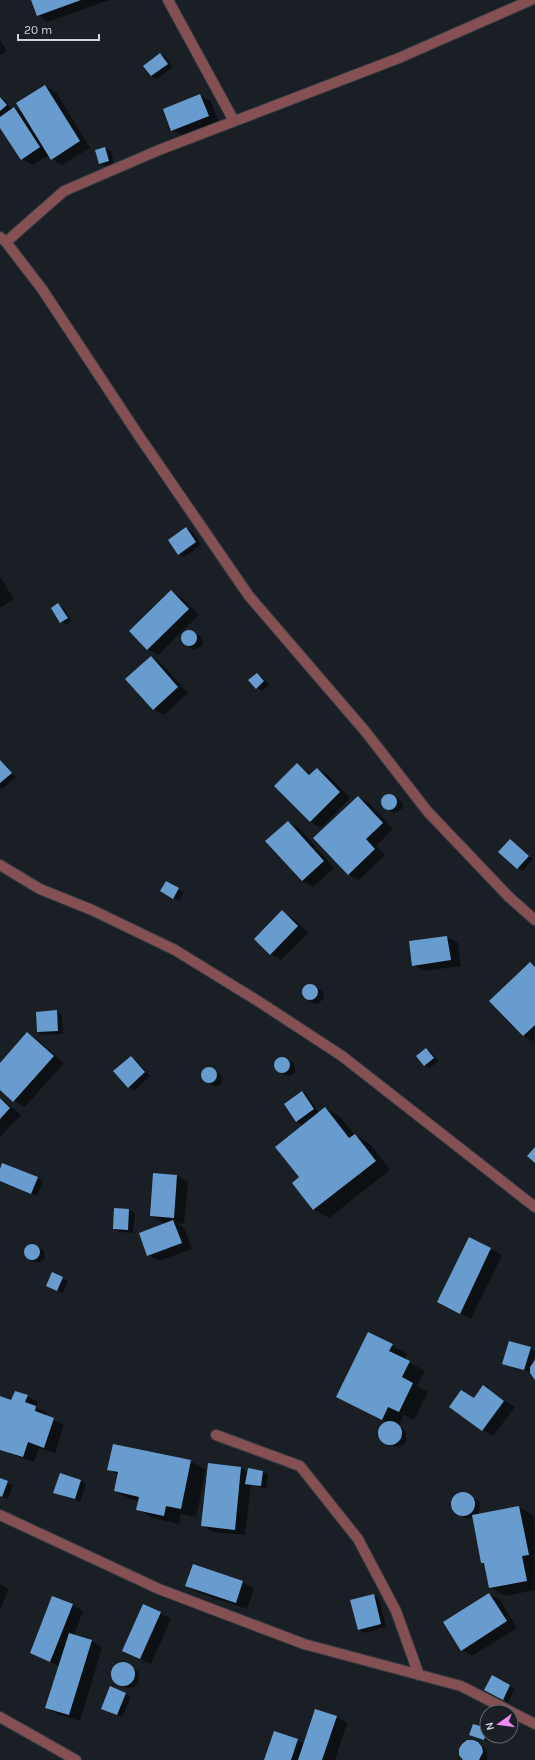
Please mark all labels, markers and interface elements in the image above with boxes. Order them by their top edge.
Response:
scale bar [18,16,99,42]
text: 20 m [24,23,52,37]
north arrow [479,1704,519,1744]
text: N [483,1721,497,1732]

